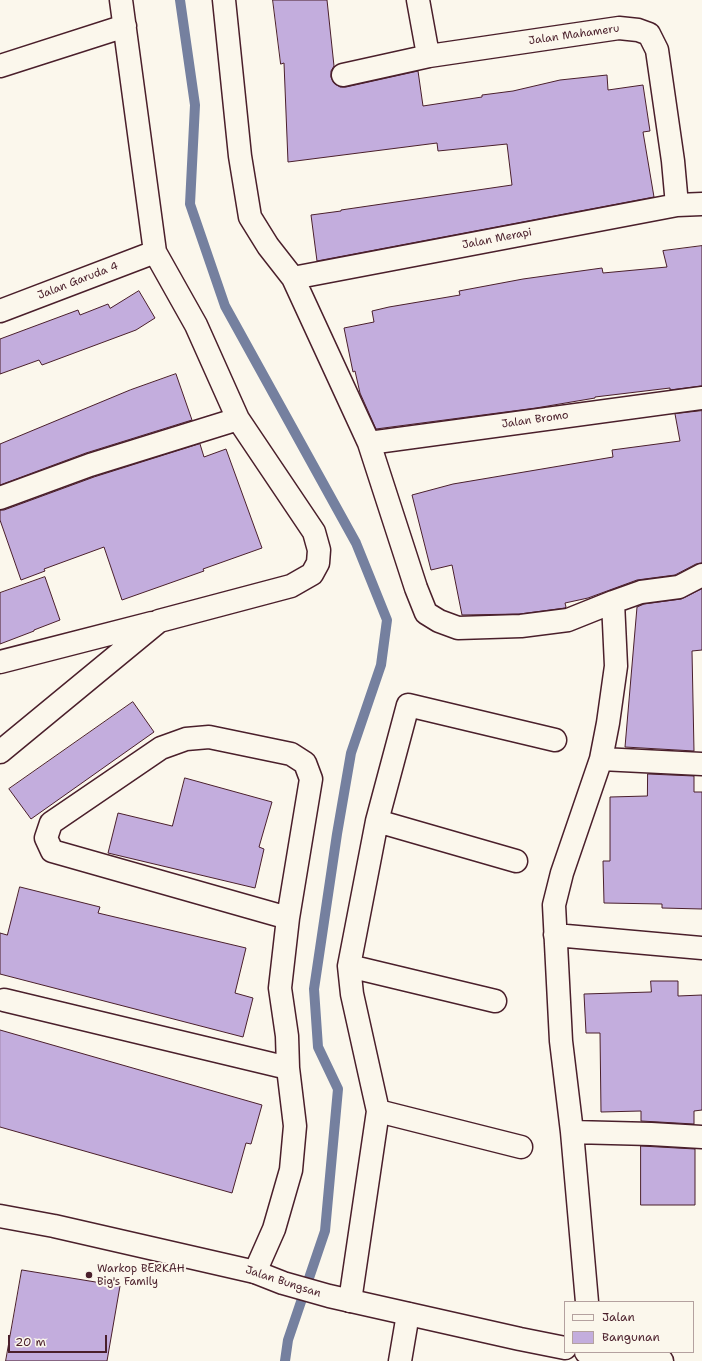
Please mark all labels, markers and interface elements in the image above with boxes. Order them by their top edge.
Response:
street label: Jalan Mahameru [528,22,620,48]
street label: Jalan Merapi [461,226,533,252]
street label: Jalan Garuda 4 [36,260,120,302]
street label: Jalan Bromo [501,409,569,431]
place label: Warkop BERKAH Big's Family [97,1262,185,1288]
street label: Jalan Bungsan [243,1264,323,1300]
marker: Warkop BERKAH Big's Family [84,1270,94,1280]
legend [564,1301,694,1353]
text: Jalan [602,1309,635,1325]
scale bar [10,1327,109,1353]
text: Bangunan [602,1329,660,1345]
text: 20 m [15,1334,46,1350]

